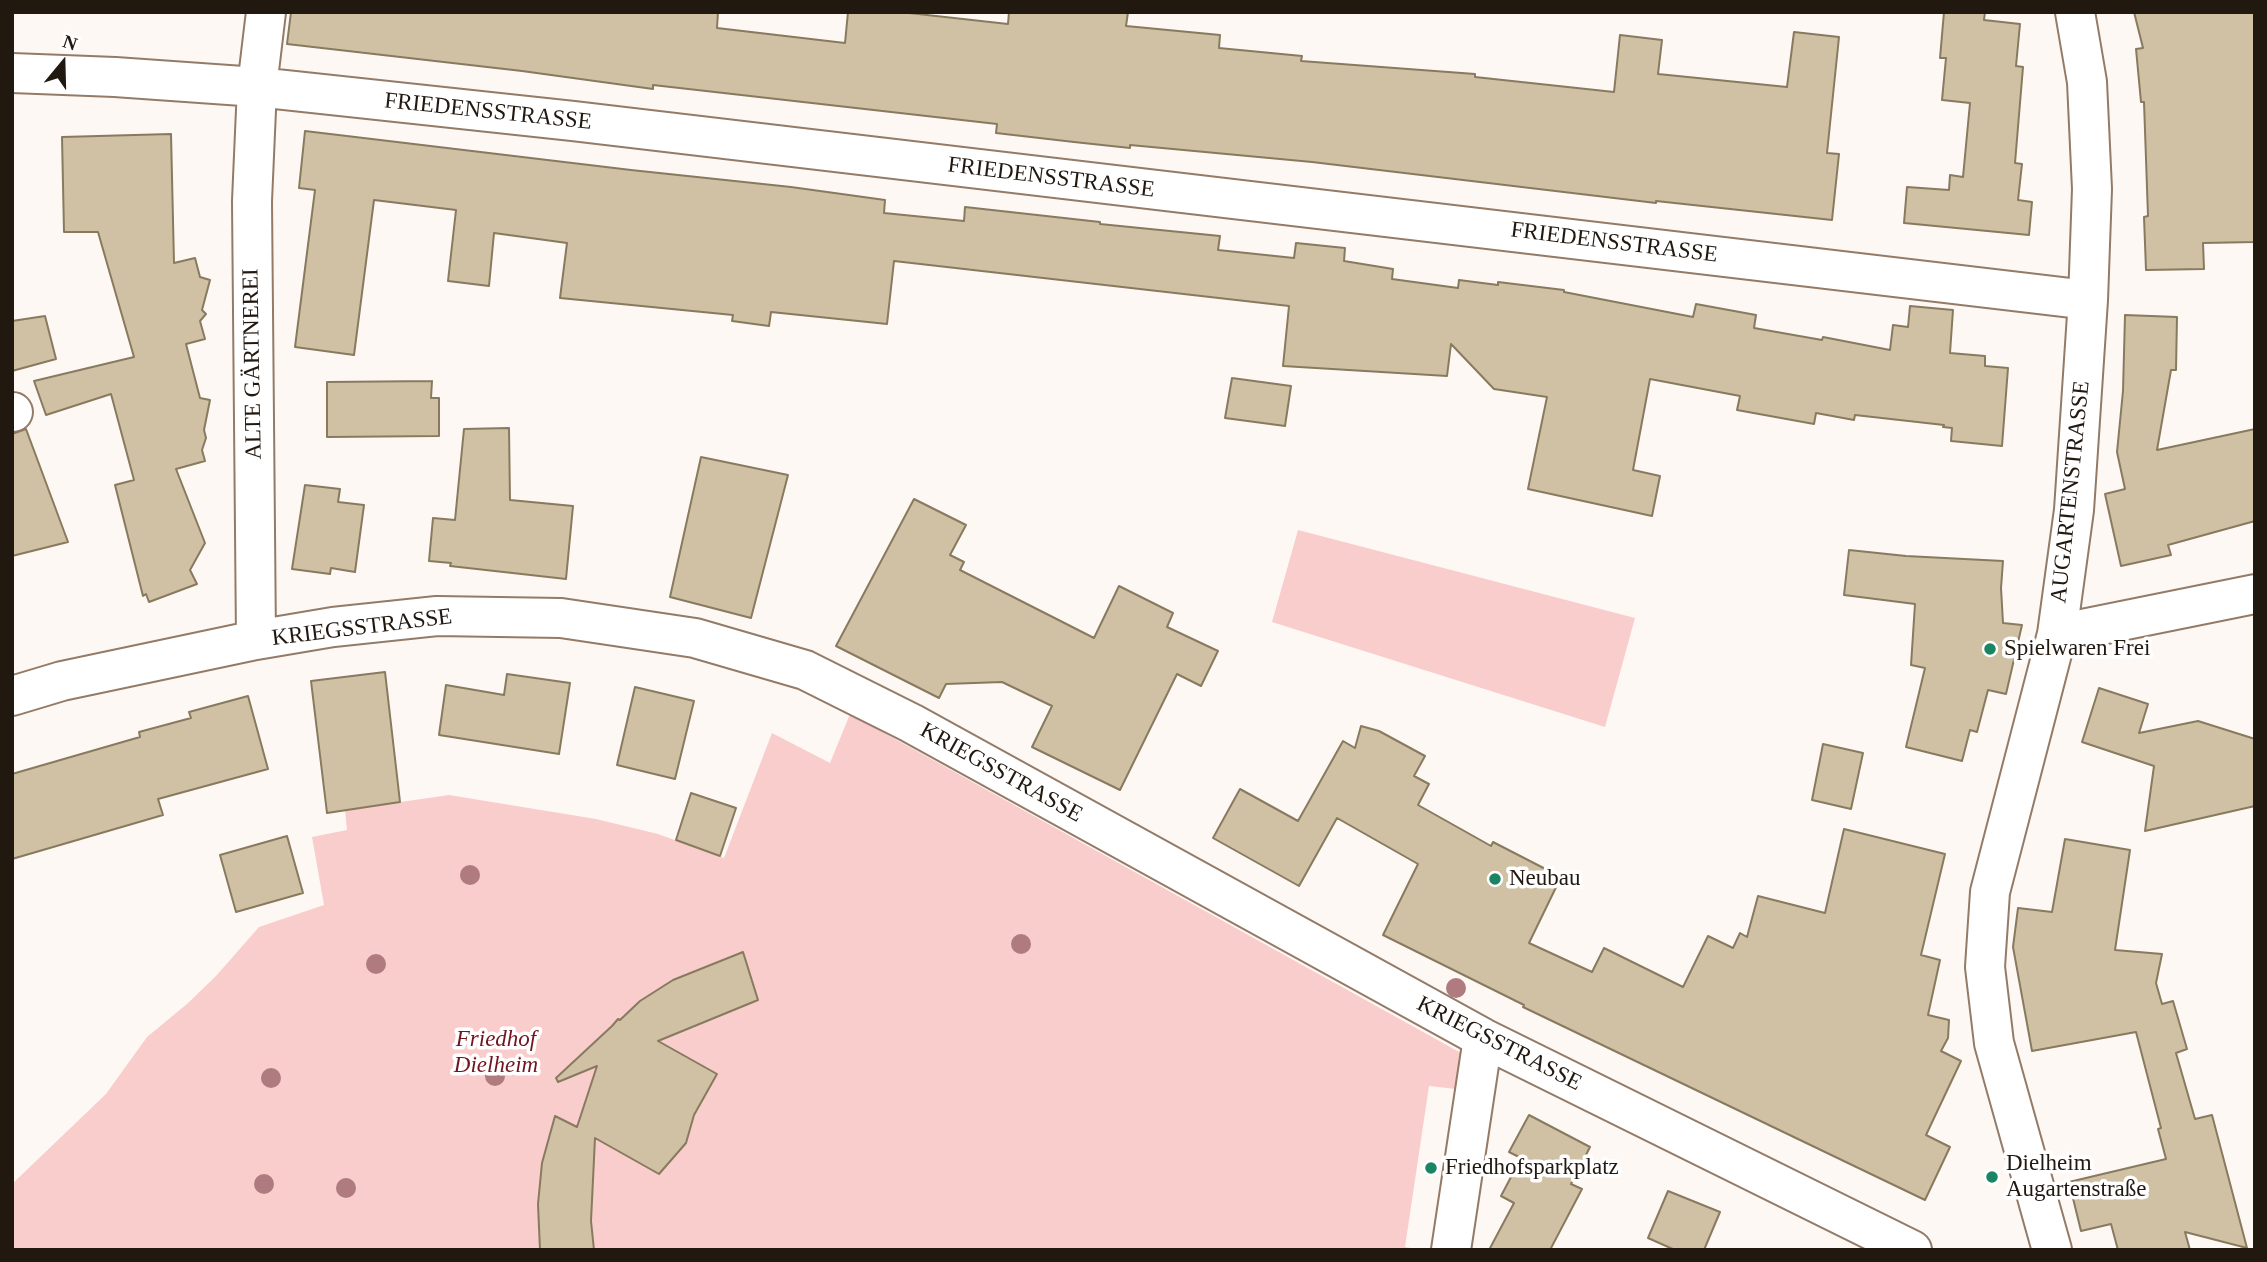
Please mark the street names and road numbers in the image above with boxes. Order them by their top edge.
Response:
street label: FRIEDENSSTRASSE [383,87,593,137]
street label: FRIEDENSSTRASSE [946,152,1156,204]
street label: FRIEDENSSTRASSE [1509,217,1719,269]
street label: ALTE GÄRTNEREI [238,268,268,460]
street label: AUGARTENSTRASSE [2046,379,2096,605]
street label: KRIEGSSTRASSE [270,603,454,653]
street label: KRIEGSSTRASSE [915,717,1087,829]
street label: KRIEGSSTRASSE [1412,991,1586,1097]

